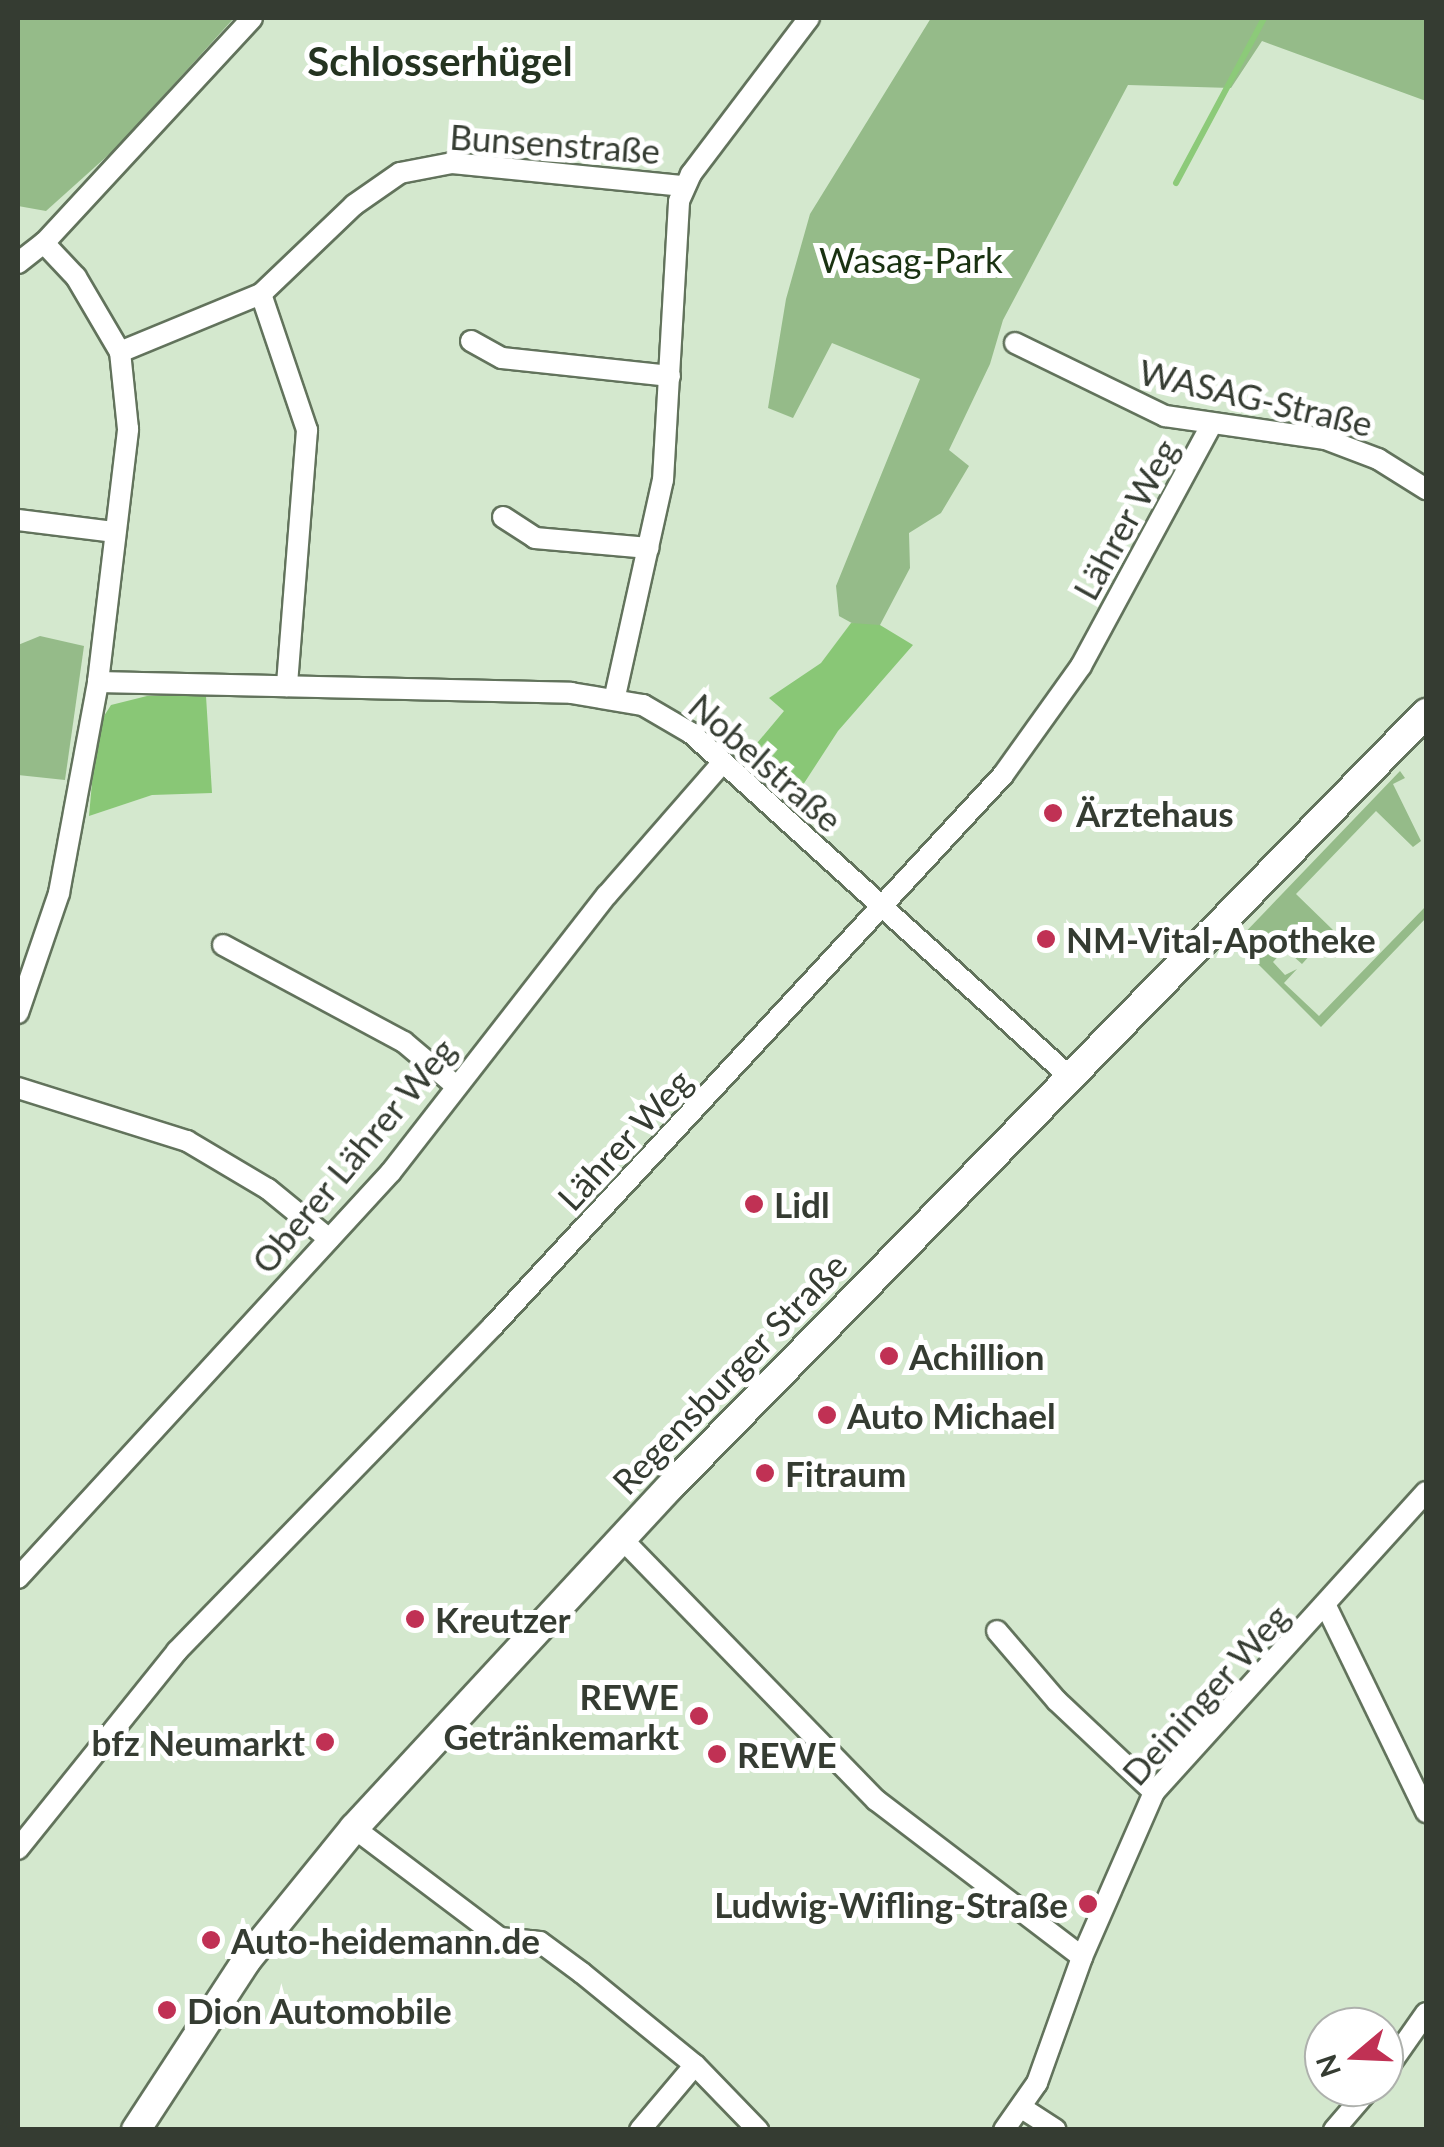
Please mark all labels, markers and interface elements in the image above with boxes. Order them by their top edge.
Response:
district label: Schlosserhügel [307,37,573,85]
street label: Bunsenstraße [448,115,662,171]
park label: Wasag-Park [819,238,1003,280]
street label: WASAG-Straße [1135,350,1377,444]
street label: Lährer Weg [1063,431,1187,607]
street label: Nobelstraße [681,684,851,840]
place label: Ärztehaus [1076,792,1234,834]
marker: Ärztehaus [1040,800,1066,826]
place label: NM-Vital-Apotheke [1066,918,1376,960]
marker: NM-Vital-Apotheke [1035,928,1057,950]
street label: Oberer Lährer Weg [242,1028,464,1282]
street label: Lährer Weg [548,1060,700,1218]
place label: Lidl [774,1183,830,1225]
marker: Lidl [743,1193,765,1215]
street label: Regensburger Straße [603,1244,855,1502]
place label: Achillion [909,1335,1044,1377]
marker: Achillion [878,1345,900,1367]
place label: Auto Michael [847,1394,1056,1436]
marker: Auto Michael [816,1404,838,1426]
place label: Fitraum [785,1452,906,1494]
marker: Fitraum [754,1462,776,1484]
street label: Deininger Weg [1113,1595,1297,1793]
place label: Kreutzer [435,1598,571,1640]
marker: Kreutzer [404,1608,426,1630]
place label: REWE Getränkemarkt [444,1675,679,1757]
marker: REWE Getränkemarkt [688,1705,710,1727]
place label: bfz Neumarkt [92,1721,305,1763]
marker: bfz Neumarkt [314,1731,336,1753]
place label: REWE [737,1733,837,1775]
marker: REWE [706,1743,728,1765]
place label: Ludwig-Wifling-Straße [714,1883,1068,1925]
marker: Ludwig-Wifling-Straße [1077,1893,1099,1915]
place label: Auto-heidemann.de [231,1919,540,1961]
marker: Auto-heidemann.de [200,1929,222,1951]
place label: Dion Automobile [187,1989,453,2031]
marker: Dion Automobile [156,1999,178,2021]
north arrow [1304,2007,1404,2107]
text: N [1308,2050,1347,2082]

